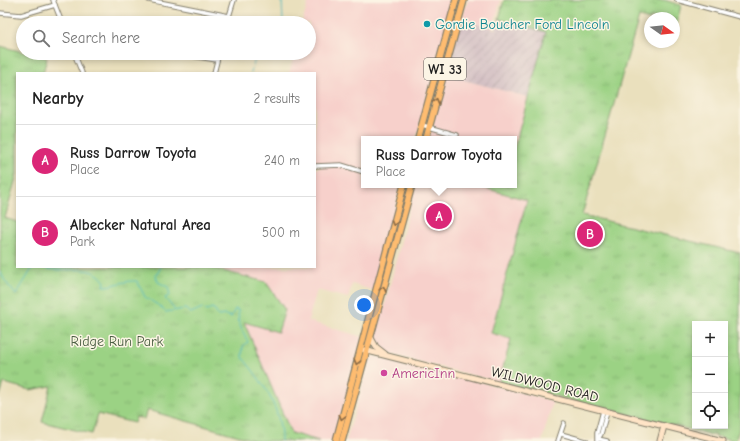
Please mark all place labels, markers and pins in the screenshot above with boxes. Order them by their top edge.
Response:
place label: Gordie Boucher Ford Lincoln [435,16,609,33]
marker: Gordie Boucher Ford Lincoln [422,19,432,29]
pin: A [426,201,452,231]
pin: B [577,219,603,249]
place label: AmericInn [392,365,455,382]
marker: AmericInn [379,368,389,378]

